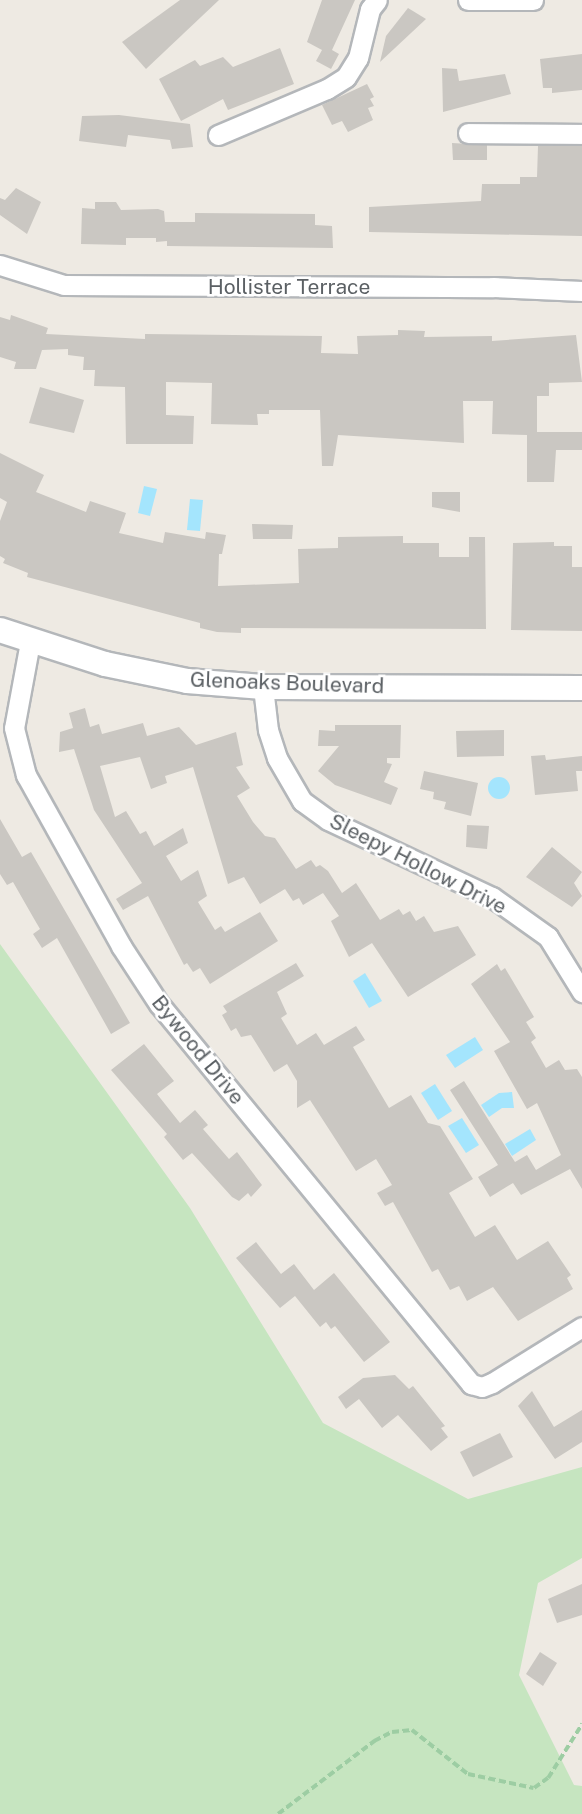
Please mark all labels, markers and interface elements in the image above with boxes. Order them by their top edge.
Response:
street label: Hollister Terrace [208,274,370,300]
street label: Glenoaks Boulevard [190,667,384,699]
street label: Sleepy Hollow Drive [325,808,511,920]
street label: Bywood Drive [146,990,250,1110]

